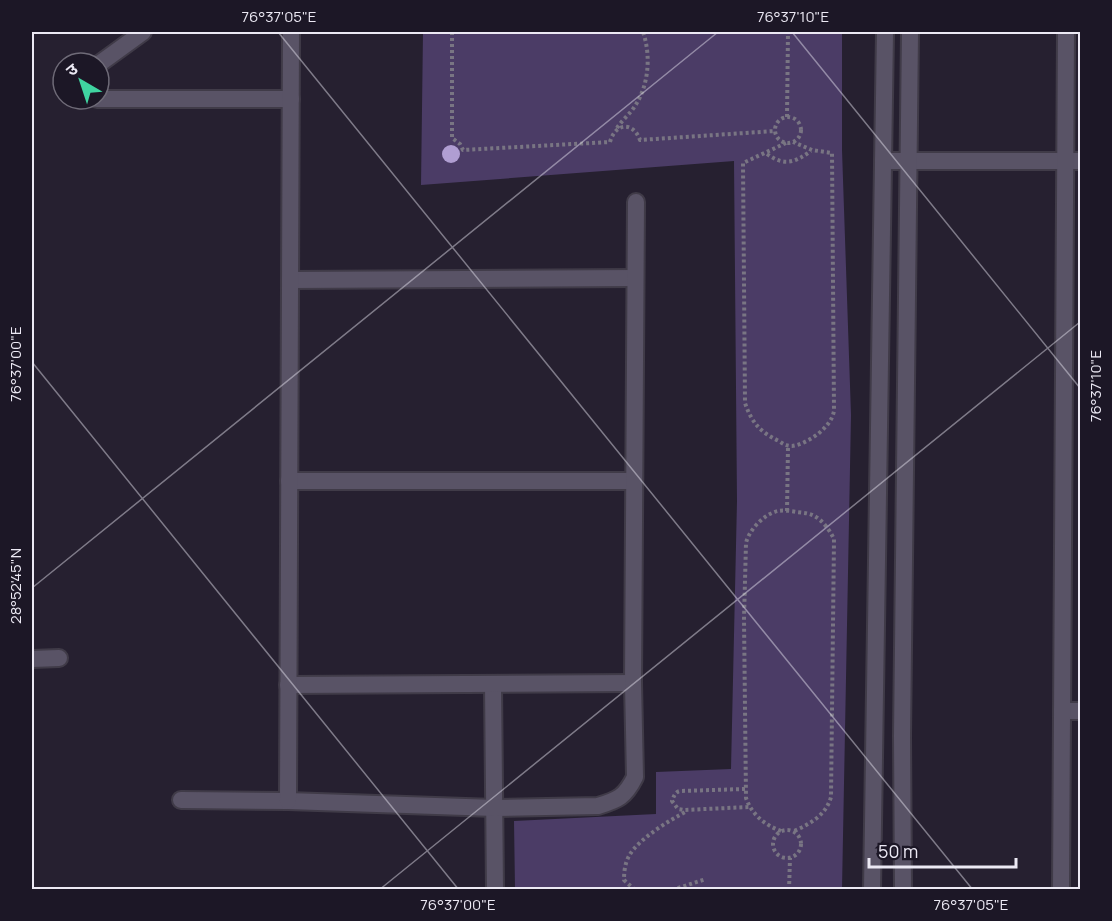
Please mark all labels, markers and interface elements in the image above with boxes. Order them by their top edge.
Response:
text: 76°37'05"E [242,6,316,27]
text: 76°37'10"E [757,6,829,27]
north arrow [51,51,111,111]
text: उ [61,57,83,81]
text: 76°37'00"E [5,326,26,402]
text: 76°37'10"E [1085,350,1106,422]
text: 28°52'45"N [5,548,26,624]
scale bar [869,831,1016,869]
text: 50 m [878,839,918,863]
text: 76°37'00"E [420,894,496,915]
text: 76°37'05"E [934,894,1008,915]

